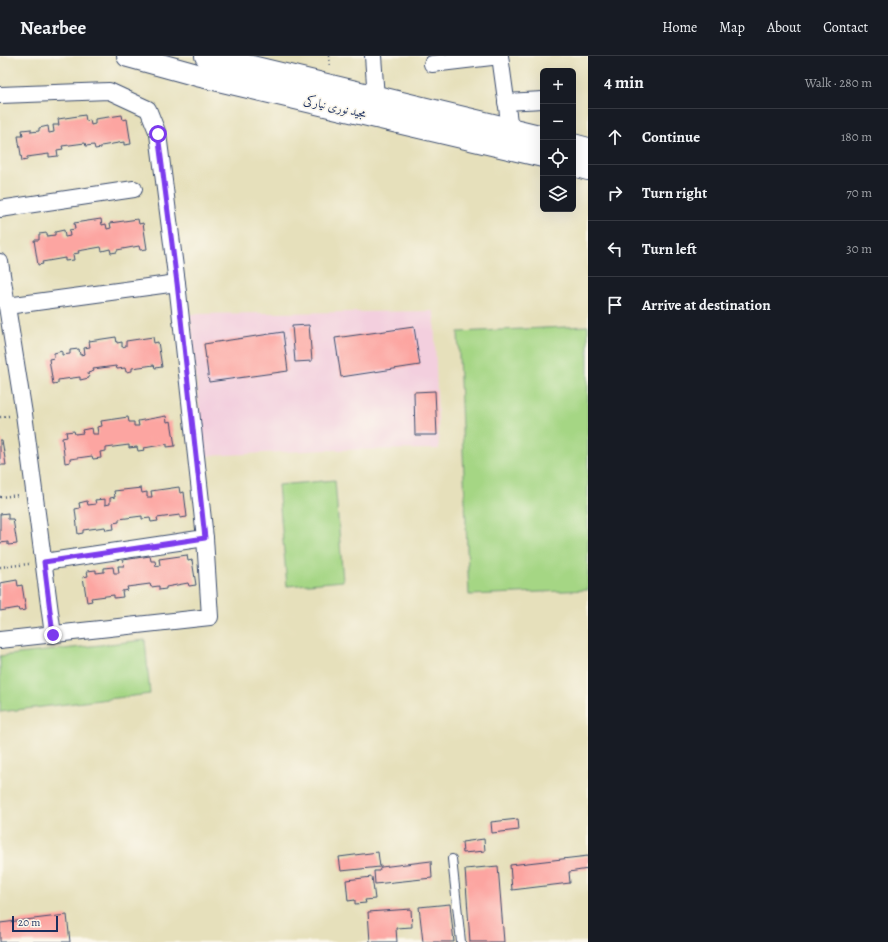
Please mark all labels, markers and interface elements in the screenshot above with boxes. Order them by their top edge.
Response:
text: Nearbee [20,15,86,41]
text: Home [662,18,697,37]
text: Map [719,18,745,37]
text: About [767,18,801,37]
text: Contact [823,18,868,37]
map controls [540,68,576,212]
button: + [540,68,576,104]
text: 4 min [604,71,644,94]
text: Walk · 280 m [805,74,872,91]
street label: مجید نوری نیارکی [302,92,369,122]
button: − [540,104,576,140]
route start [149,125,167,143]
icon: ahead [604,126,626,148]
text: Continue [642,127,700,147]
text: 180 m [841,128,872,145]
button: locate [540,140,576,176]
button: layers [540,176,576,212]
icon: right [604,182,626,204]
text: Turn right [642,183,707,203]
text: 70 m [846,184,872,201]
icon: left [604,238,626,260]
text: Turn left [642,239,697,259]
text: 30 m [846,240,872,257]
icon: arrive [604,294,626,316]
text: Arrive at destination [642,295,771,315]
route end [44,626,62,644]
scale bar [12,914,58,933]
text: 20 m [18,915,40,930]

